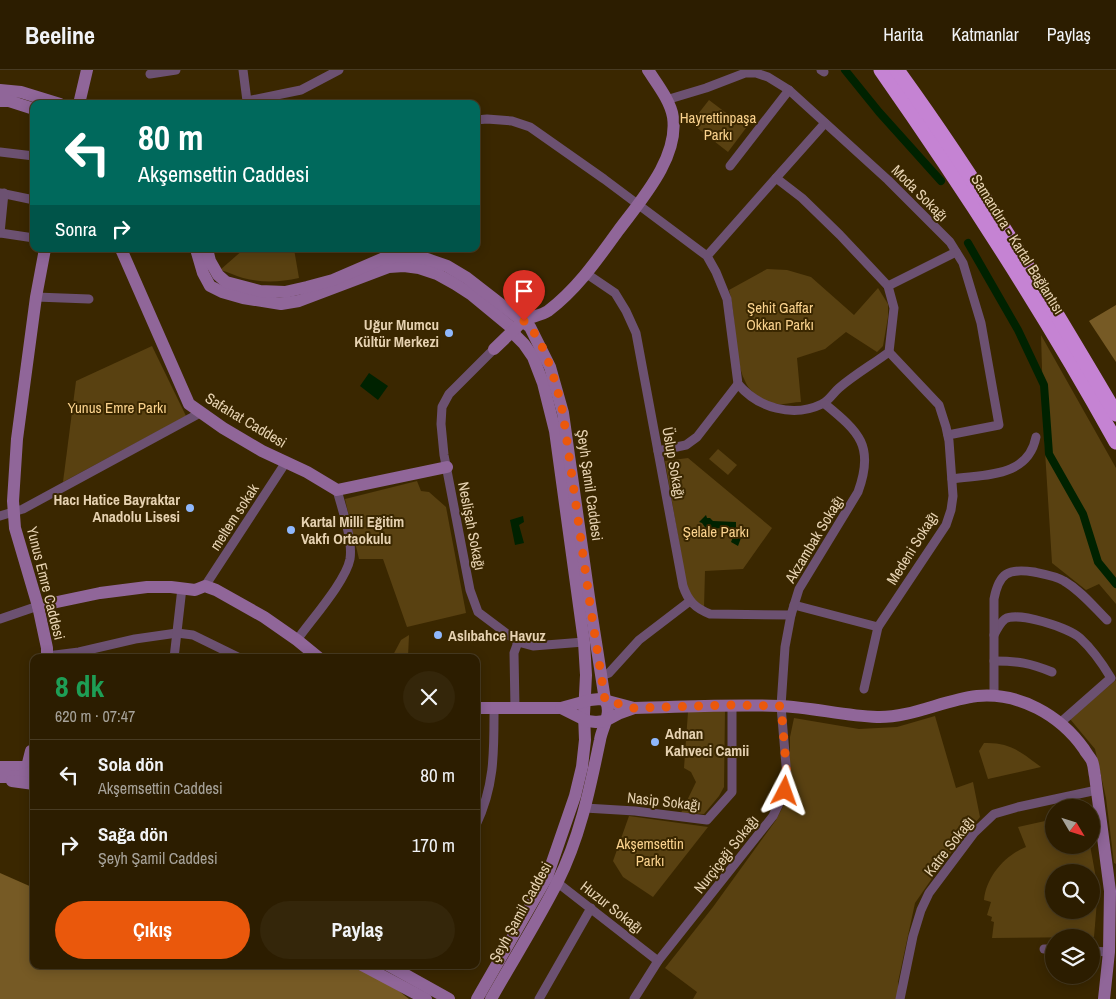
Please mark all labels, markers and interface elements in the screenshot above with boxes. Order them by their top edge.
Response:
text: Beeline [25,19,95,51]
text: Harita [883,22,923,47]
text: Katmanlar [951,22,1019,47]
text: Paylaş [1047,22,1091,47]
park label: Hayrettinpaşa Parkı [680,107,756,145]
text: 80 m [138,114,203,161]
icon: left [55,120,120,185]
text: Akşemsettin Caddesi [138,159,309,189]
street label: Moda Sokağı [887,160,953,226]
street label: Samandıra - Kartal Bağlantısı [966,170,1070,318]
icon: right [107,215,135,243]
text: Sonra [55,216,97,242]
pin [503,270,545,321]
icon: arrive [510,277,538,305]
park label: Şehit Gaffar Okkan Parkı [746,297,814,335]
place label: Uğur Mumcu Kültür Merkezi [354,314,439,352]
marker: Uğur Mumcu Kültür Merkezi [443,327,455,339]
street label: Safahat Caddesi [201,387,291,453]
park label: Yunus Emre Parkı [67,397,167,418]
street label: Üslup Sokağı [657,425,691,501]
street label: Şeyh Şamil Caddesi [572,428,608,542]
street label: meltem sokak [205,479,264,555]
street label: Neslişah Sokağı [453,480,491,572]
place label: Hacı Hatice Bayraktar Anadolu Lisesi [54,489,180,527]
street label: Akzambak Sokağı [779,491,849,588]
marker: Hacı Hatice Bayraktar Anadolu Lisesi [184,502,196,514]
street label: Medeni Sokağı [881,507,943,589]
place label: Kartal Milli Eğitim Vakfı Ortaokulu [301,511,404,549]
park label: Şelale Parkı [683,521,749,542]
street label: Yunus Emre Caddesi [22,524,70,642]
marker: Kartal Milli Eğitim Vakfı Ortaokulu [285,524,297,536]
place label: Aslıbahce Havuz [448,625,546,646]
marker: Aslıbahce Havuz [432,629,444,641]
text: 8 dk [55,666,104,706]
button: close [403,671,455,723]
text: 620 m · 07:47 [55,705,135,727]
place label: Adnan Kahveci Camii [665,723,749,761]
marker: Adnan Kahveci Camii [649,736,661,748]
text: Sola dön [98,751,164,777]
icon: left [55,761,83,789]
text: 80 m [420,762,455,788]
position arrow [758,764,810,816]
text: Akşemsettin Caddesi [98,777,223,799]
street label: Nasip Sokağı [626,787,702,815]
north arrow [1045,799,1100,854]
map controls [1045,799,1100,984]
street label: Nurçiçeği Sokağı [689,810,763,898]
street label: Katre Sokağı [919,812,979,880]
text: Sağa dön [98,821,168,847]
icon: right [55,831,83,859]
text: 170 m [412,832,455,858]
park label: Akşemsettin Parkı [615,833,684,871]
text: Şeyh Şamil Caddesi [98,847,218,869]
street label: Şeyh Şamil Caddesi [484,858,556,966]
button: search [1045,864,1100,919]
street label: Huzur Sokağı [576,876,648,938]
button: Çıkış [55,901,250,959]
button: Paylaş [260,901,455,959]
button: layers [1045,929,1100,984]

